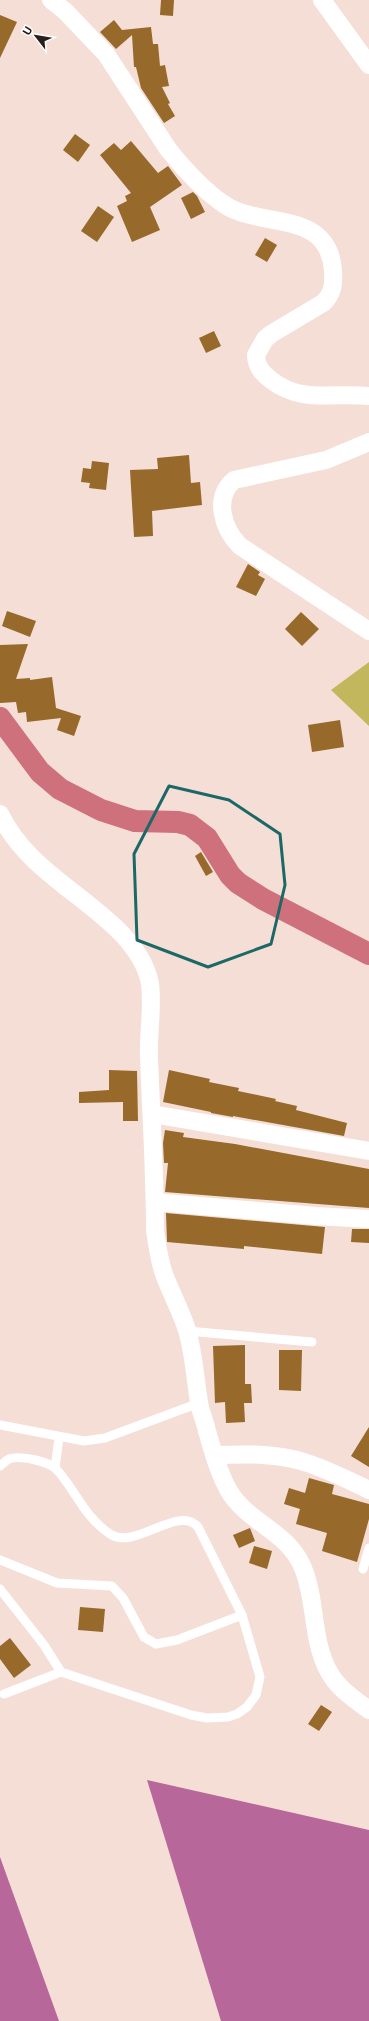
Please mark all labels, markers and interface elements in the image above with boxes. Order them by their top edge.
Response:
north arrow [16,16,56,56]
text: U [20,24,35,37]

